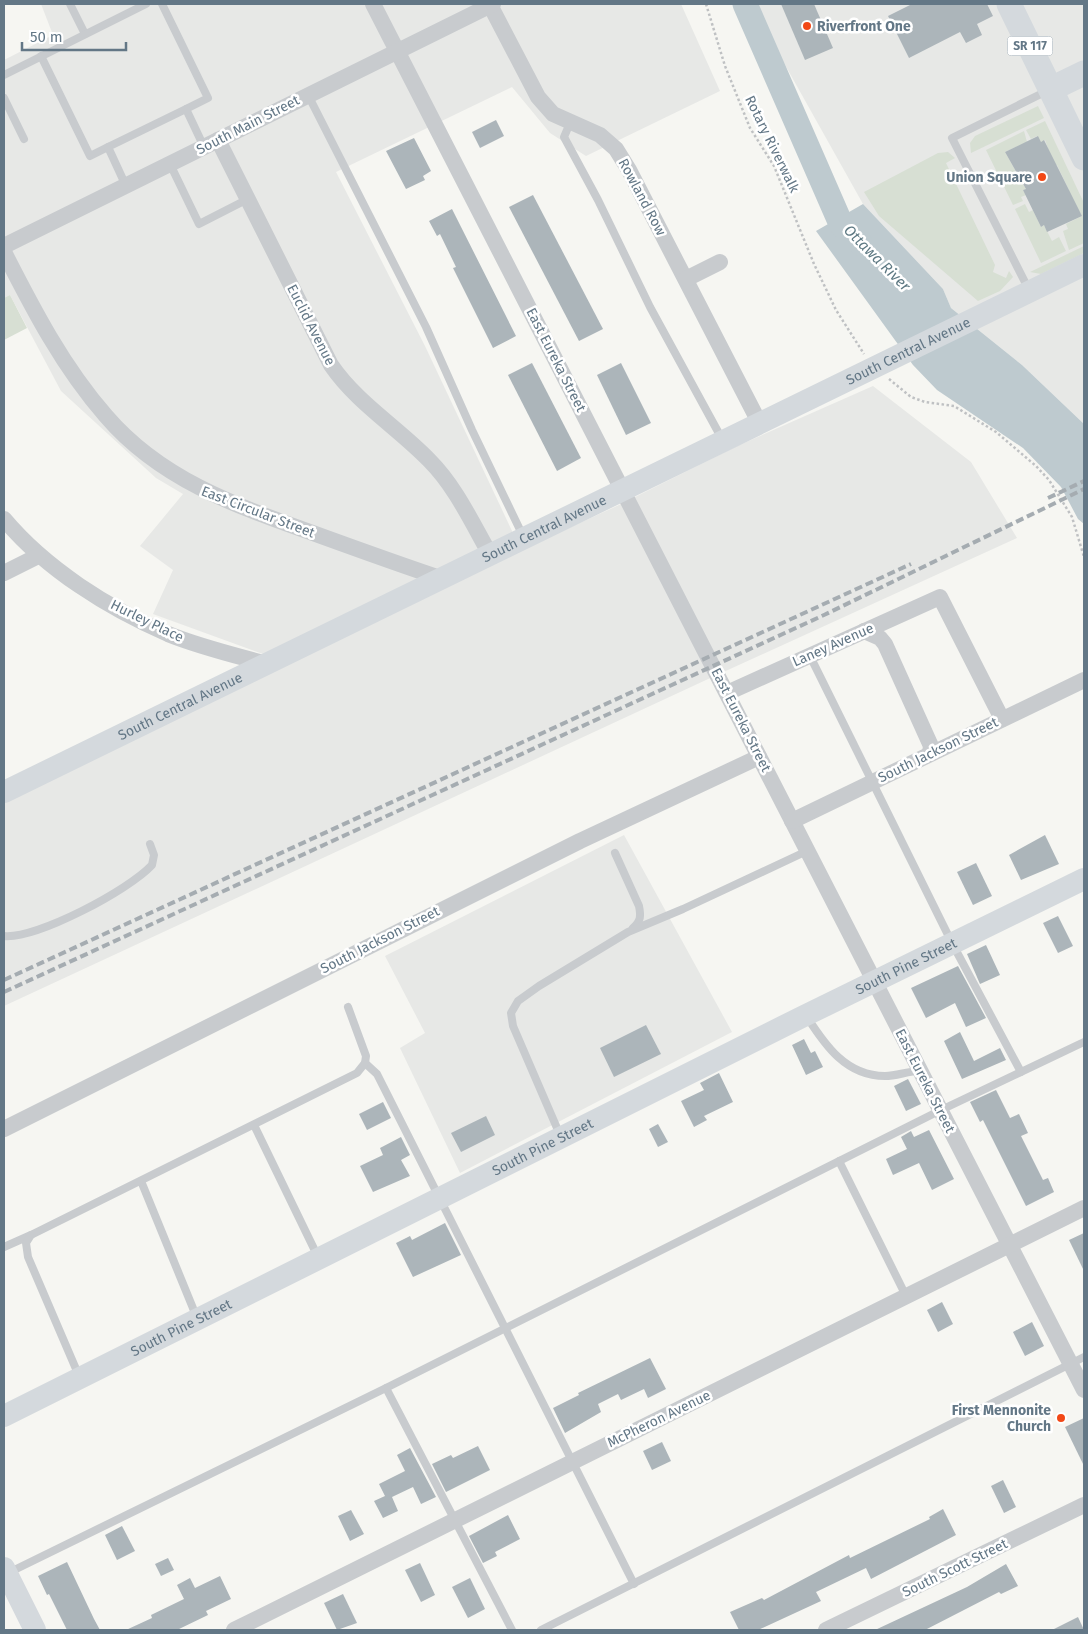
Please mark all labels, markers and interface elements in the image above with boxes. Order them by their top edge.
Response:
place label: Riverfront One [817,18,911,35]
scale bar [22,20,126,52]
marker: Riverfront One [801,20,813,32]
text: 50 m [30,28,63,46]
road number: SR 117 [1008,36,1052,56]
street label: South Main Street [194,91,303,158]
street label: Rotary Riverwalk [741,93,803,196]
street label: Rowland Row [615,156,669,238]
place label: Union Square [946,169,1032,186]
marker: Union Square [1036,171,1048,183]
water label: Ottawa River [840,221,915,296]
street label: Euclid Avenue [283,282,339,368]
street label: East Eureka Street [522,305,590,416]
street label: South Central Avenue [843,313,973,388]
street label: East Circular Street [199,483,318,542]
street label: South Central Avenue [479,491,609,566]
street label: Hurley Place [108,596,186,646]
street label: Laney Avenue [790,619,876,671]
street label: East Eureka Street [707,665,775,776]
street label: South Central Avenue [115,669,245,744]
street label: South Jackson Street [875,713,1002,786]
street label: South Jackson Street [318,902,443,977]
street label: South Pine Street [853,934,960,998]
street label: East Eureka Street [891,1026,959,1137]
street label: South Pine Street [489,1114,597,1179]
street label: South Pine Street [128,1295,235,1360]
street label: McPheron Avenue [605,1387,713,1451]
place label: First Mennonite Church [952,1402,1051,1435]
marker: First Mennonite Church [1055,1412,1067,1424]
street label: South Scott Street [900,1535,1011,1601]

